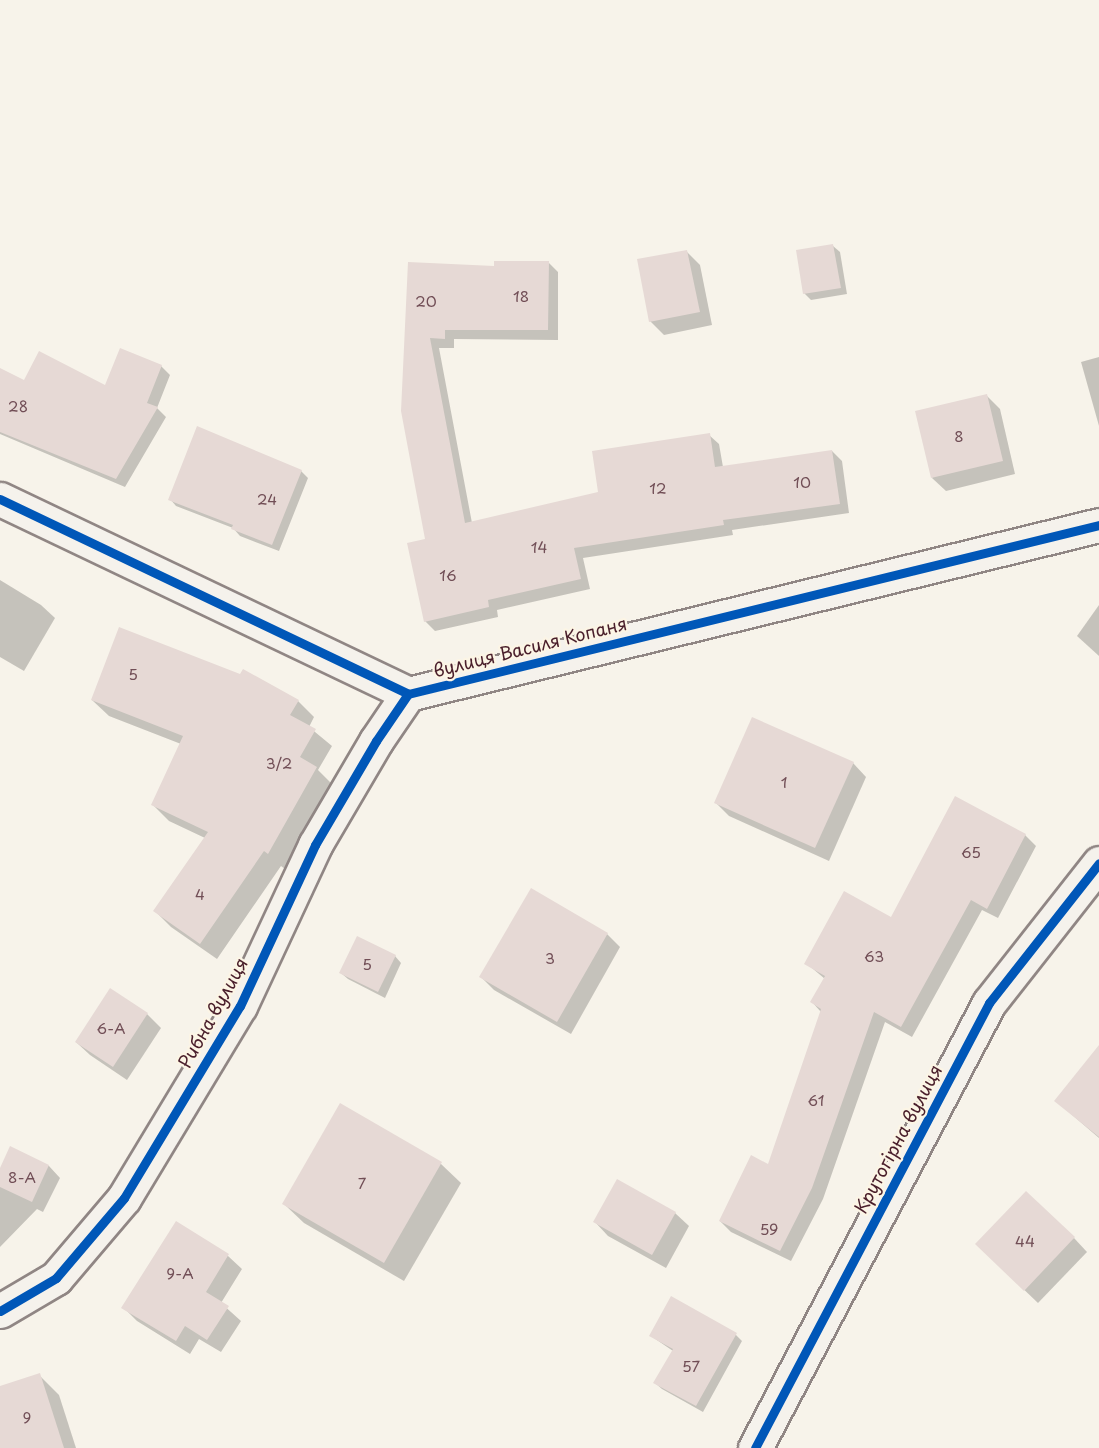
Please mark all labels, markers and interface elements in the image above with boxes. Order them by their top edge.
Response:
house number: 18 [513,287,529,305]
house number: 20 [415,292,437,310]
house number: 28 [8,397,28,415]
house number: 8 [954,427,964,445]
house number: 10 [793,473,811,491]
house number: 12 [649,479,667,497]
house number: 24 [257,490,277,508]
house number: 14 [531,538,547,556]
house number: 16 [439,566,457,584]
street label: вулиця Василя Копаня [430,612,630,682]
house number: 5 [128,665,138,683]
house number: 3/2 [266,754,292,772]
house number: 1 [781,773,787,791]
house number: 65 [961,843,981,861]
house number: 4 [195,885,205,903]
house number: 63 [864,947,884,965]
house number: 3 [545,949,555,967]
street label: Рибна вулиця [174,954,252,1072]
house number: 5 [362,955,372,973]
house number: 6-А [96,1019,126,1037]
street label: Крутогірна вулиця [849,1061,947,1217]
house number: 61 [808,1091,824,1109]
house number: 8-А [8,1168,36,1186]
house number: 7 [358,1174,366,1192]
house number: 59 [760,1220,778,1238]
house number: 44 [1015,1232,1035,1250]
house number: 9-А [166,1264,194,1282]
house number: 57 [682,1357,700,1375]
house number: 9 [23,1408,31,1426]

